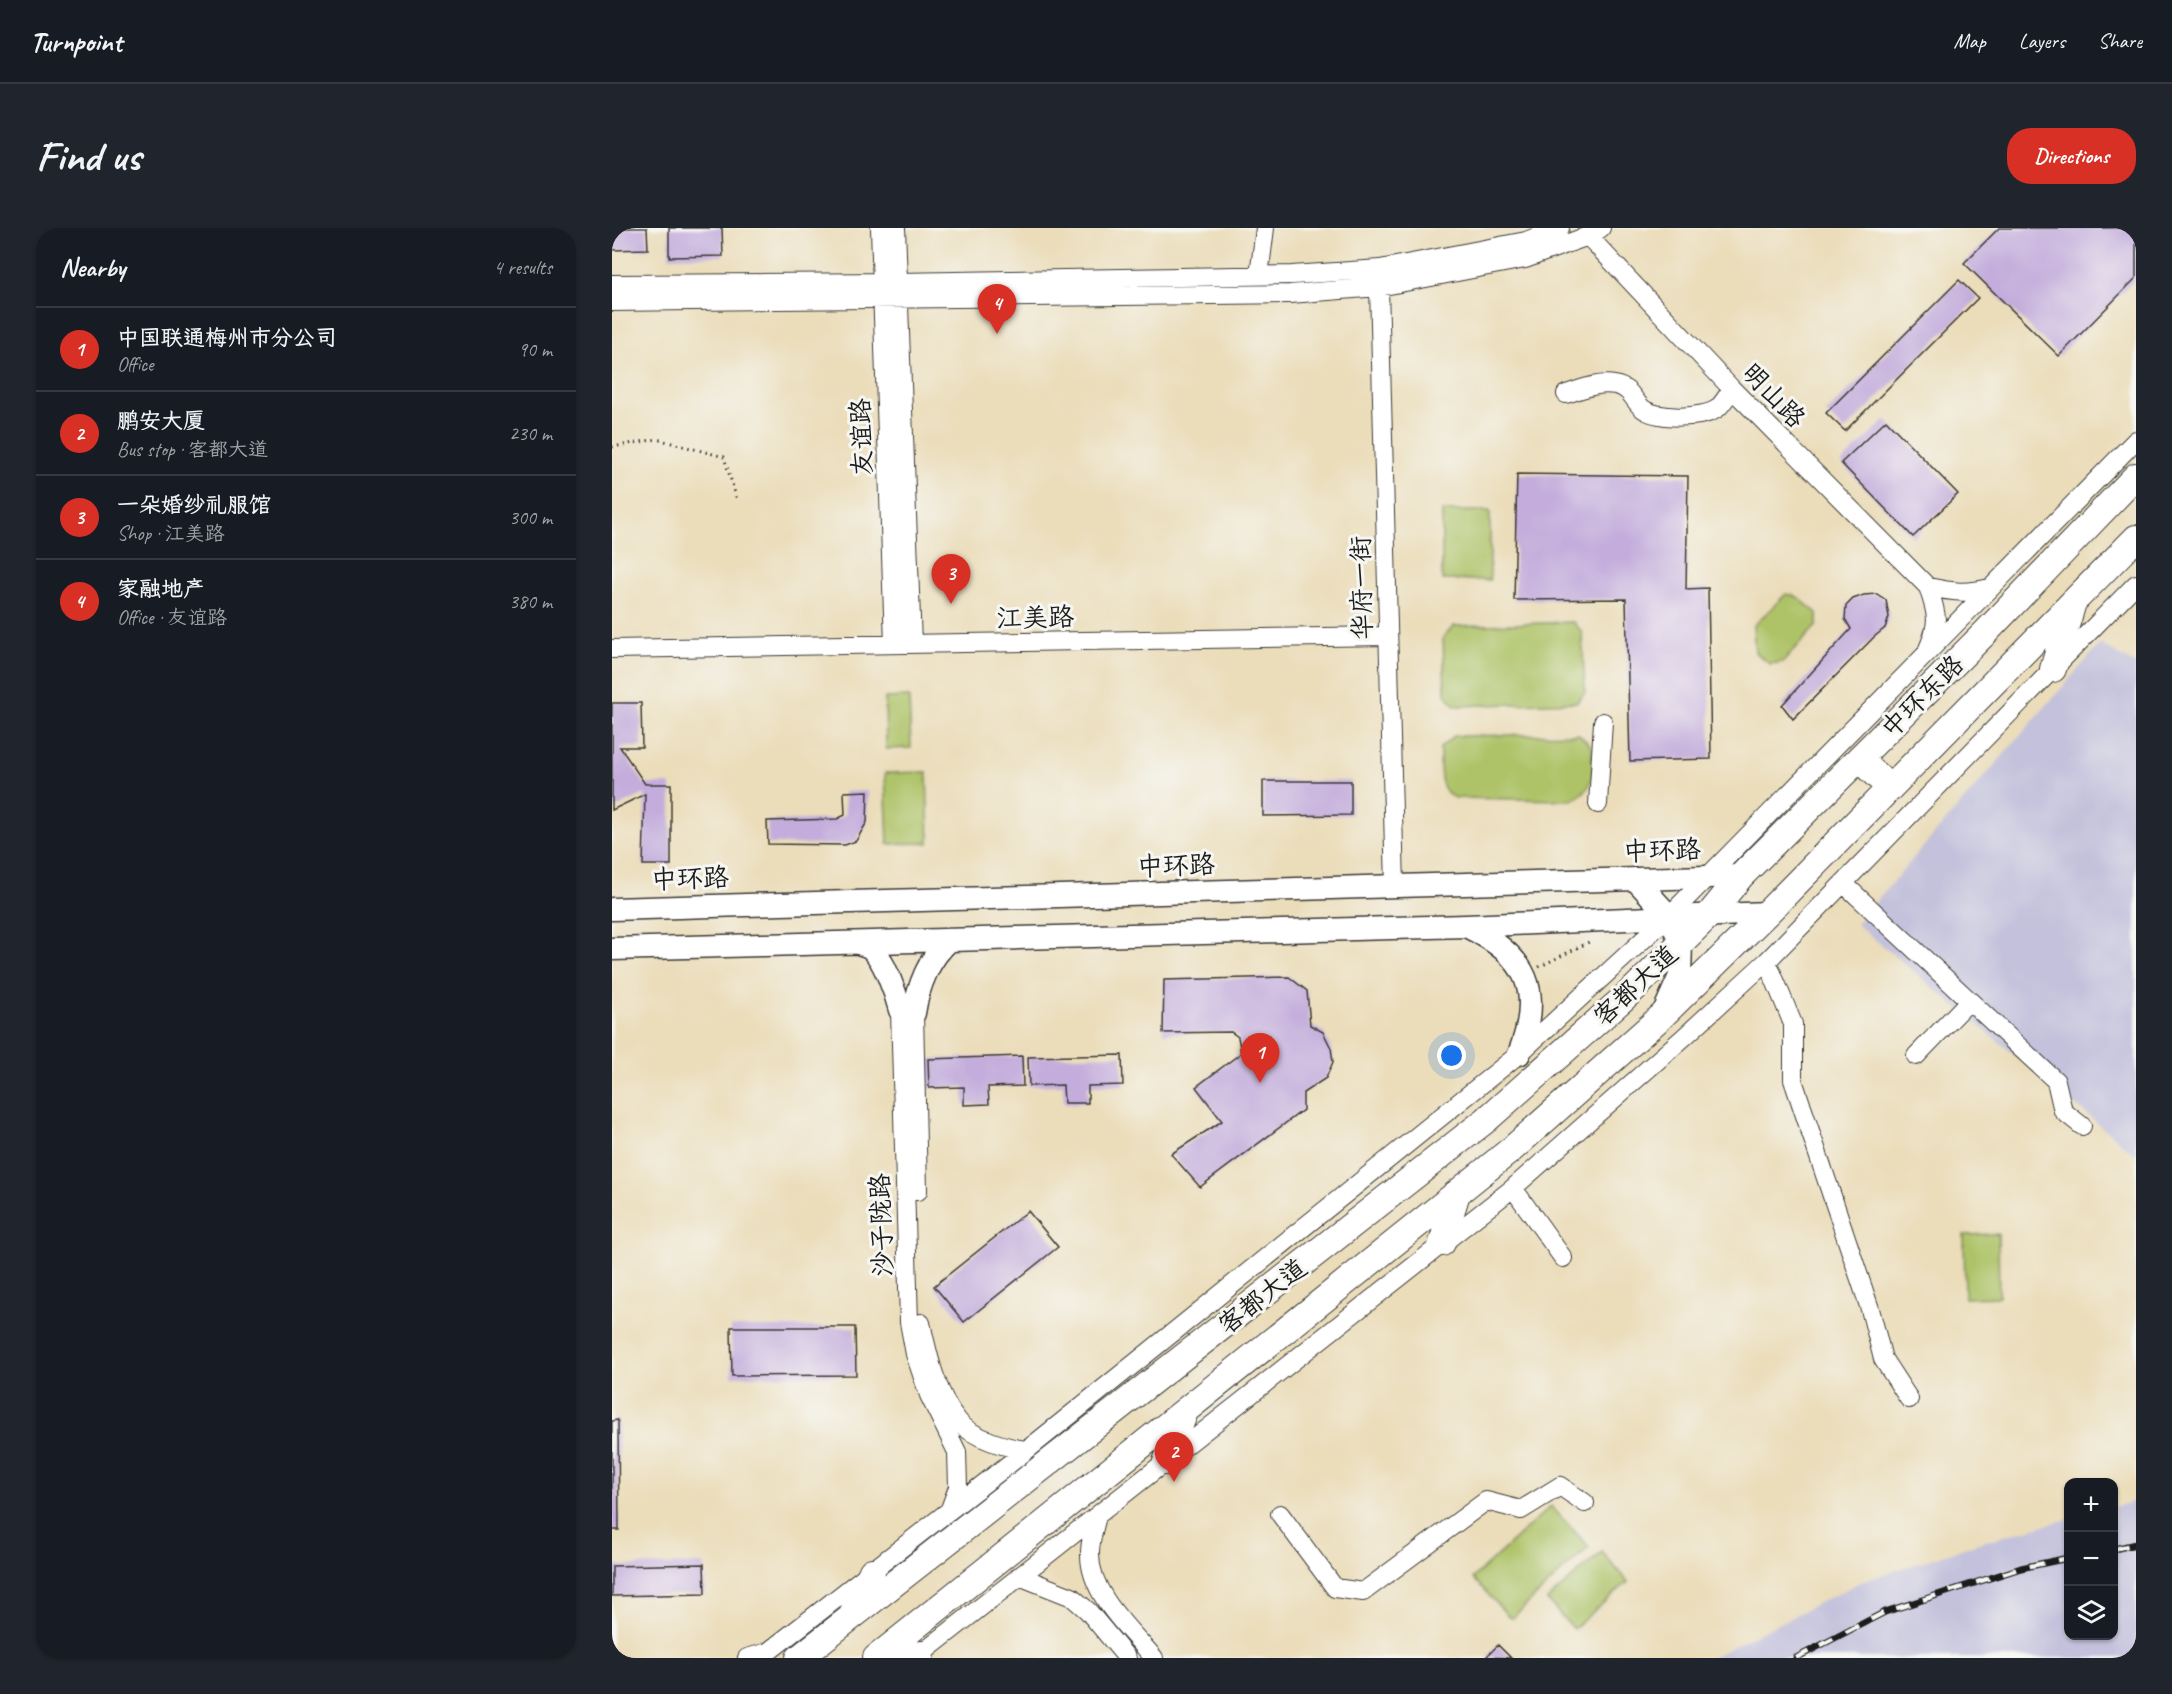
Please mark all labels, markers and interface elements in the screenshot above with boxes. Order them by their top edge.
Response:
text: Turnpoint [30,24,122,59]
text: Map [1953,28,1986,54]
text: Layers [2019,28,2065,54]
text: Share [2098,28,2142,54]
button: Directions [2007,128,2136,184]
text: Find us [36,130,141,183]
text: Nearby [60,251,125,284]
text: 4 results [493,255,552,280]
pin: 4 [978,285,1016,334]
text: 中国联通梅州市分公司 [117,324,337,352]
text: 1 [75,337,84,362]
text: 90 m [518,337,552,362]
text: Office [117,352,154,377]
street label: 明山路 [1735,356,1813,435]
street label: 友谊路 [844,397,879,477]
text: 鹏安大厦 [117,407,205,435]
text: 2 [75,421,84,446]
text: 230 m [509,421,552,446]
text: Bus stop · 客都大道 [117,437,268,462]
text: 一朵婚纱礼服馆 [117,491,271,519]
text: 3 [75,505,84,530]
text: 300 m [509,505,552,530]
text: Shop · 江美路 [117,521,224,546]
street label: 华府一街 [1344,536,1379,640]
pin: 3 [932,554,970,604]
text: 家融地产 [117,575,205,603]
text: 4 [75,589,84,614]
text: 380 m [509,589,552,614]
street label: 江美路 [996,600,1074,635]
text: Office · 友谊路 [117,605,227,630]
street label: 中环东路 [1874,648,1971,745]
street label: 中环路 [1622,833,1702,868]
street label: 中环路 [1136,848,1216,883]
street label: 中环路 [650,861,730,896]
street label: 客都大道 [1586,938,1685,1033]
pin: 1 [1240,1034,1280,1083]
your location [1437,1041,1466,1070]
street label: 沙子陇路 [863,1172,900,1278]
street label: 客都大道 [1211,1251,1313,1341]
pin: 2 [1154,1432,1194,1482]
map controls [2064,1478,2118,1640]
button: + [2064,1478,2118,1532]
button: − [2064,1532,2118,1586]
button: layers [2064,1586,2118,1640]

